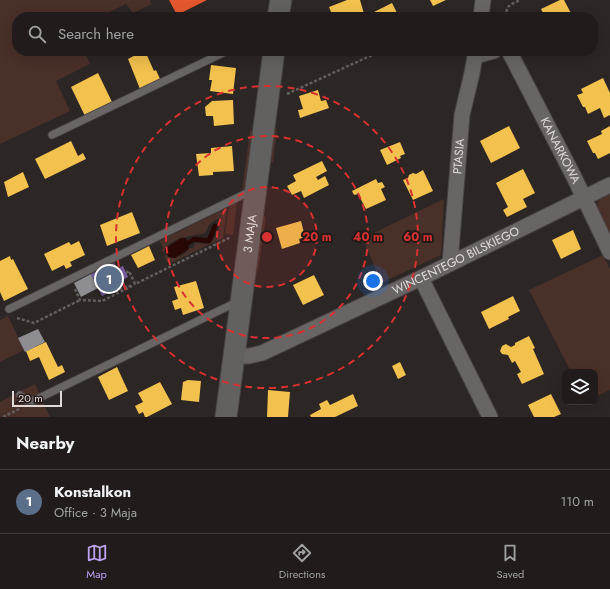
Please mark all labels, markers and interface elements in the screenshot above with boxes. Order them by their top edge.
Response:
search box [12,12,598,56]
icon: search [26,23,48,45]
text: Search here [58,23,134,45]
street label: KANARKOWA [536,114,585,187]
street label: PTASIA [448,138,469,175]
street label: 3 MAJA [239,213,262,254]
street label: WINCENTEGO BILSKIEGO [389,222,523,299]
text: 20 m [302,228,332,246]
text: 40 m [353,228,383,246]
text: 60 m [403,228,433,246]
centre of rings [260,230,274,244]
pin: 1 [96,264,122,294]
your location [363,271,383,291]
map controls [562,369,598,405]
button: layers [562,369,598,405]
scale bar [12,389,62,408]
text: 20 m [18,390,43,406]
text: Nearby [16,431,74,455]
text: Konstalkon [54,481,131,503]
text: 1 [26,492,32,511]
text: 110 m [560,492,594,511]
text: Office · 3 Maja [54,503,137,522]
tab: Map [86,542,108,582]
tab: Directions [279,542,325,582]
tab: Saved [497,542,524,582]

